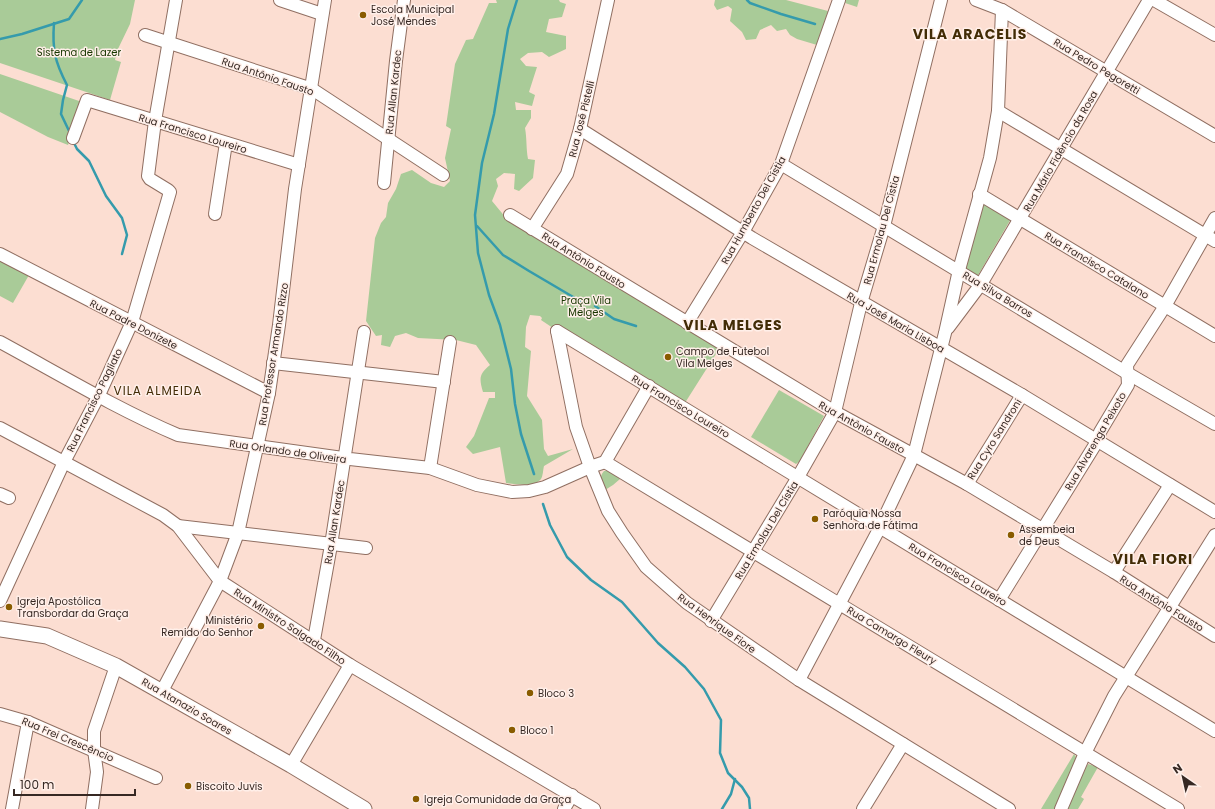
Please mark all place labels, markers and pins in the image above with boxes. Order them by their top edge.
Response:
place label: Escola Municipal José Mendes [371,2,454,29]
marker: Escola Municipal José Mendes [358,10,368,20]
place label: Campo de Futebol Vila Melges [676,344,769,371]
marker: Campo de Futebol Vila Melges [663,352,673,362]
place label: Paróquia Nossa Senhora de Fátima [823,506,918,533]
marker: Paróquia Nossa Senhora de Fátima [810,514,820,524]
place label: Assembeia de Deus [1019,522,1075,549]
marker: Assembeia de Deus [1006,530,1016,540]
place label: Igreja Apostólica Transbordar da Graça [17,594,129,621]
marker: Igreja Apostólica Transbordar da Graça [4,602,14,612]
place label: Ministério Remido do Senhor [161,613,253,640]
marker: Ministério Remido do Senhor [256,621,266,631]
place label: Bloco 3 [538,686,574,701]
marker: Bloco 3 [525,688,535,698]
place label: Bloco 1 [520,723,553,738]
marker: Bloco 1 [507,725,517,735]
place label: Biscoito Juvis [196,779,262,794]
marker: Biscoito Juvis [183,781,193,791]
place label: Igreja Comunidade da Graça [424,792,571,807]
marker: Igreja Comunidade da Graça [411,794,421,804]

